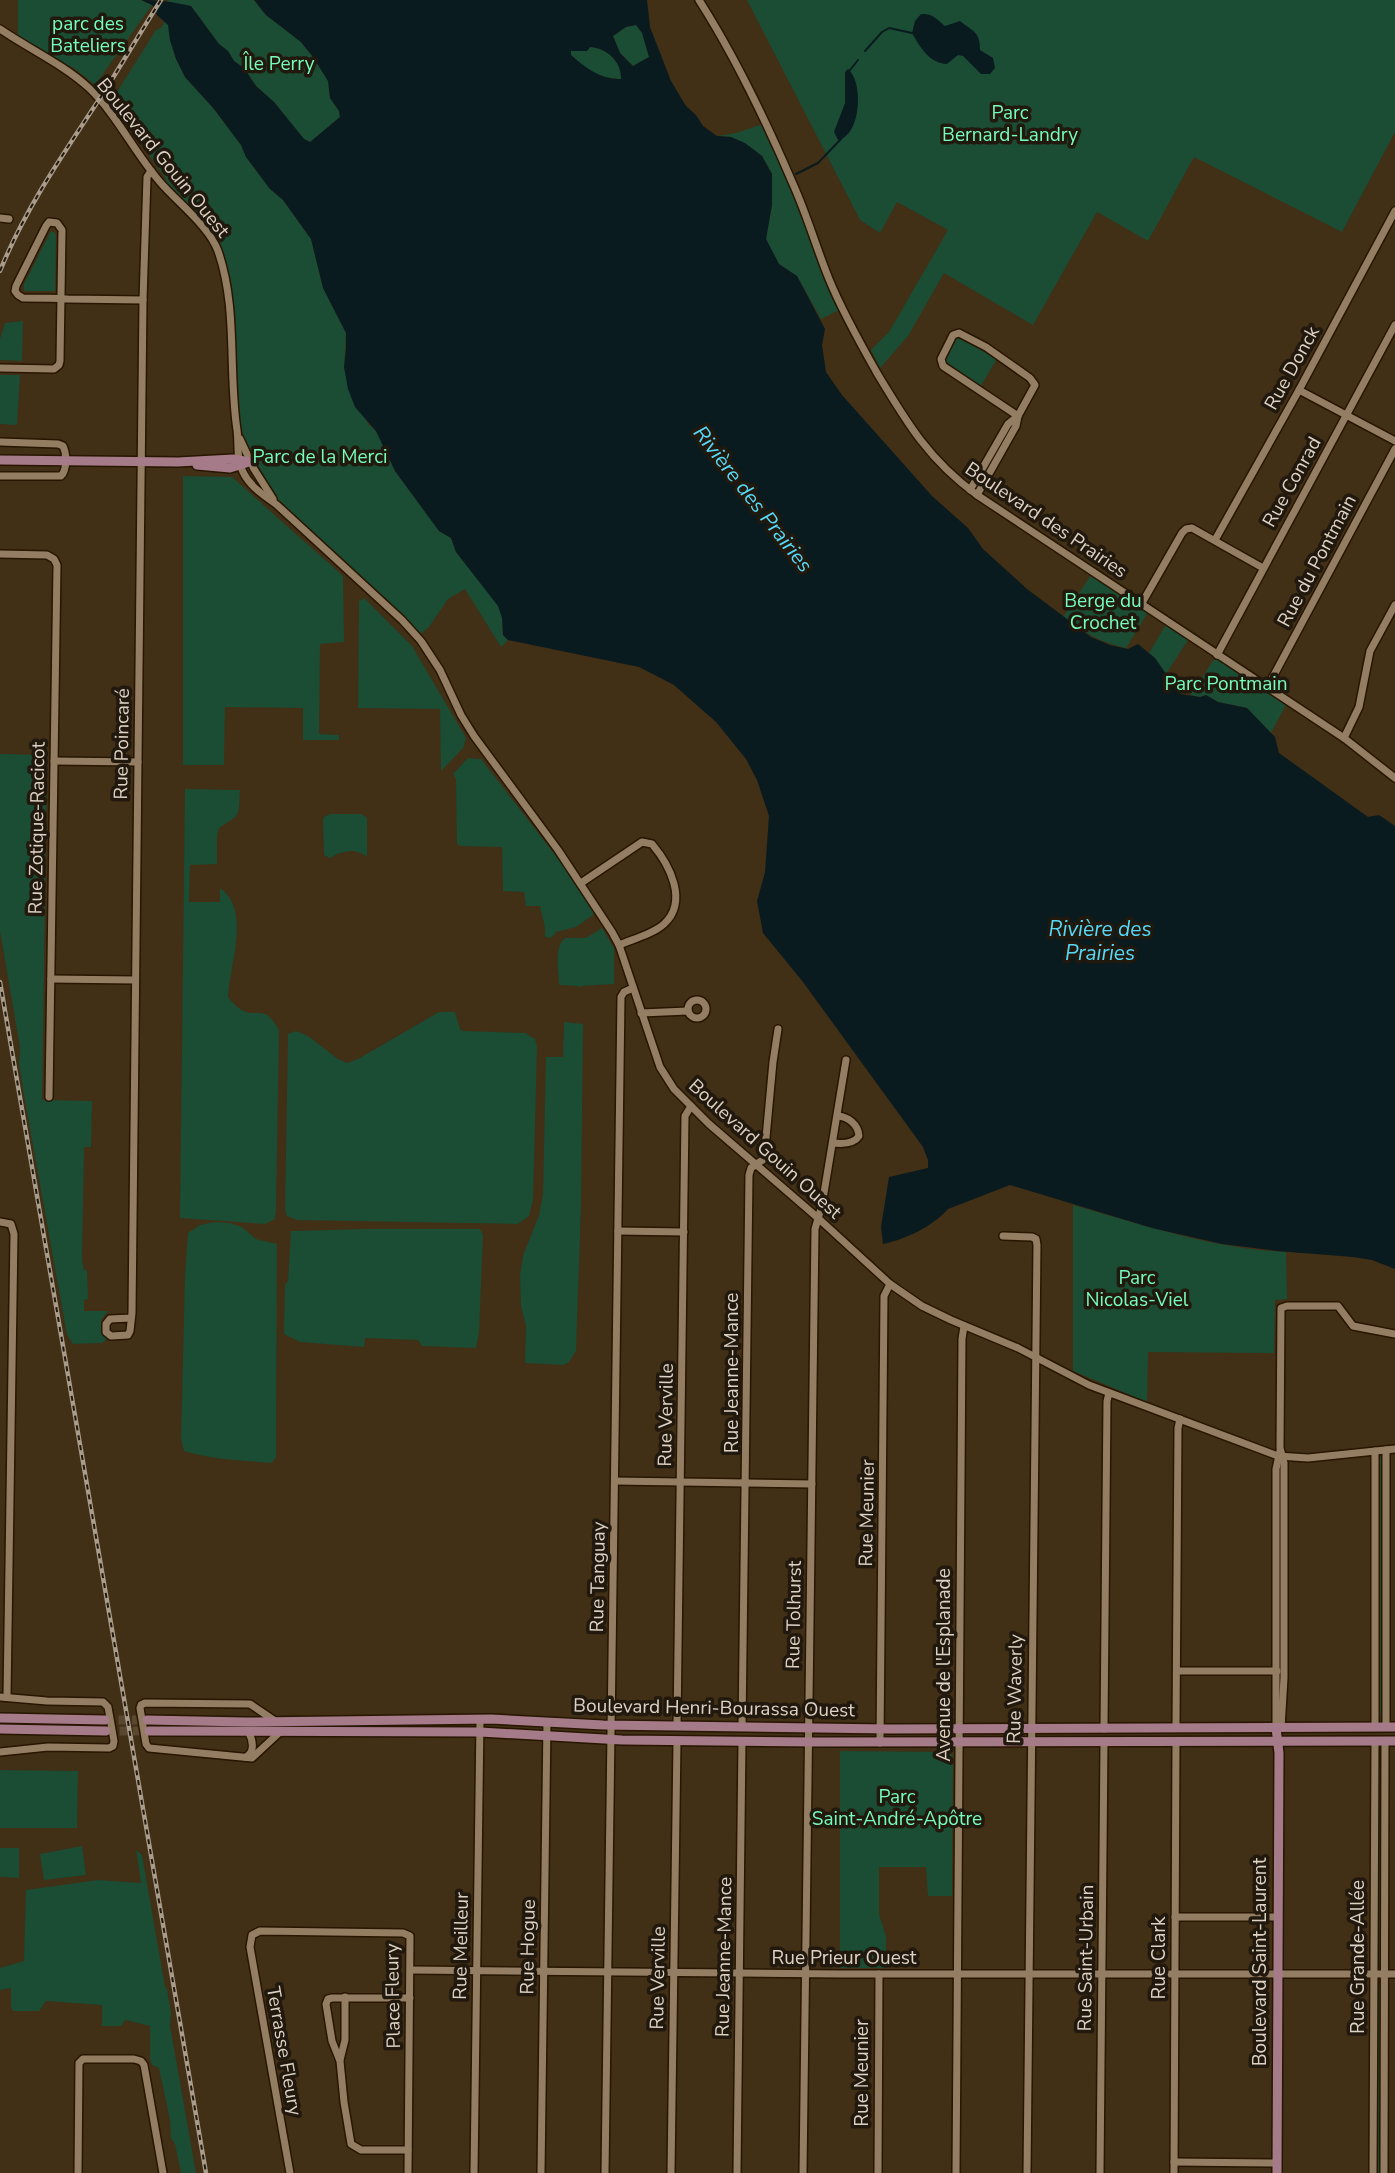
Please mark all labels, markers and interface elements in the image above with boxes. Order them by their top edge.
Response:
park label: parc des Bateliers [50,11,126,59]
park label: Île Perry [242,51,315,77]
street label: Boulevard Gouin Ouest [91,73,236,243]
park label: Parc Bernard-Landry [942,100,1078,148]
street label: Rue Donck [1258,321,1326,415]
water label: Rivière des Prairies [687,420,819,578]
street label: Rue Conrad [1256,432,1328,532]
park label: Parc de la Merci [253,444,387,470]
street label: Boulevard des Prairies [960,456,1132,584]
street label: Rue du Pontmain [1271,490,1363,632]
park label: Berge du Crochet [1064,588,1142,636]
park label: Parc Pontmain [1164,671,1288,697]
street label: Rue Poincaré [108,688,136,800]
street label: Rue Zotique-Racicot [22,741,52,915]
water label: Rivière des Prairies [1048,915,1152,967]
street label: Boulevard Gouin Ouest [683,1073,848,1225]
park label: Parc Nicolas-Viel [1086,1265,1189,1313]
street label: Rue Jeanne-Mance [719,1293,745,1453]
street label: Rue Verville [652,1363,680,1467]
street label: Rue Meunier [853,1459,881,1567]
street label: Rue Tanguay [584,1521,612,1633]
street label: Rue Tolhurst [780,1560,808,1669]
street label: Avenue de l'Esplanade [931,1568,957,1762]
street label: Rue Waverly [1001,1634,1029,1744]
street label: Boulevard Henri-Bourassa Ouest [573,1693,855,1723]
park label: Parc Saint-André-Apôtre [812,1784,982,1832]
street label: Boulevard Saint-Laurent [1247,1857,1273,2066]
street label: Rue Jeanne-Mance [710,1877,738,2037]
street label: Rue Grande-Allée [1345,1880,1371,2034]
street label: Rue Saint-Urbain [1072,1884,1100,2032]
street label: Rue Meilleur [447,1892,475,2000]
street label: Rue Hogue [514,1899,542,1995]
street label: Rue Clark [1146,1916,1172,2000]
street label: Rue Verville [644,1926,672,2030]
street label: Place Fleury [379,1943,407,2049]
street label: Rue Prieur Ouest [772,1945,917,1971]
street label: Terrasse Fleury [260,1984,308,2118]
street label: Rue Meunier [849,2019,875,2127]

